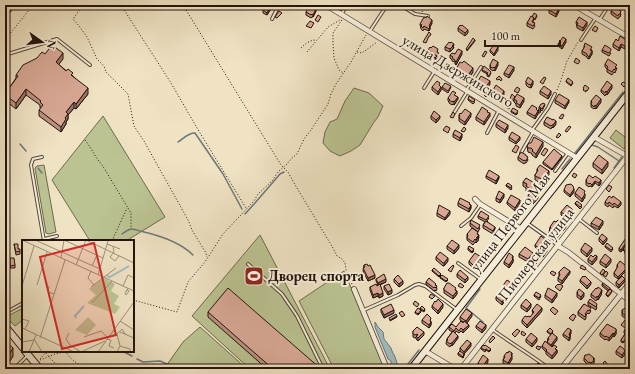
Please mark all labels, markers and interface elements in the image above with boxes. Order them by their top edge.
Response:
north arrow [22,22,62,62]
scale bar [485,22,560,48]
text: 100 m [491,28,521,44]
street label: улица Дзержинского [399,30,517,111]
text: N [44,38,60,51]
street label: улица Первого Мая [465,169,554,275]
street label: Пионерская улица [493,203,578,304]
inset map [22,240,134,352]
sports icon: Дворец спорта [243,265,265,287]
place label: Дворец спорта [268,266,365,285]

